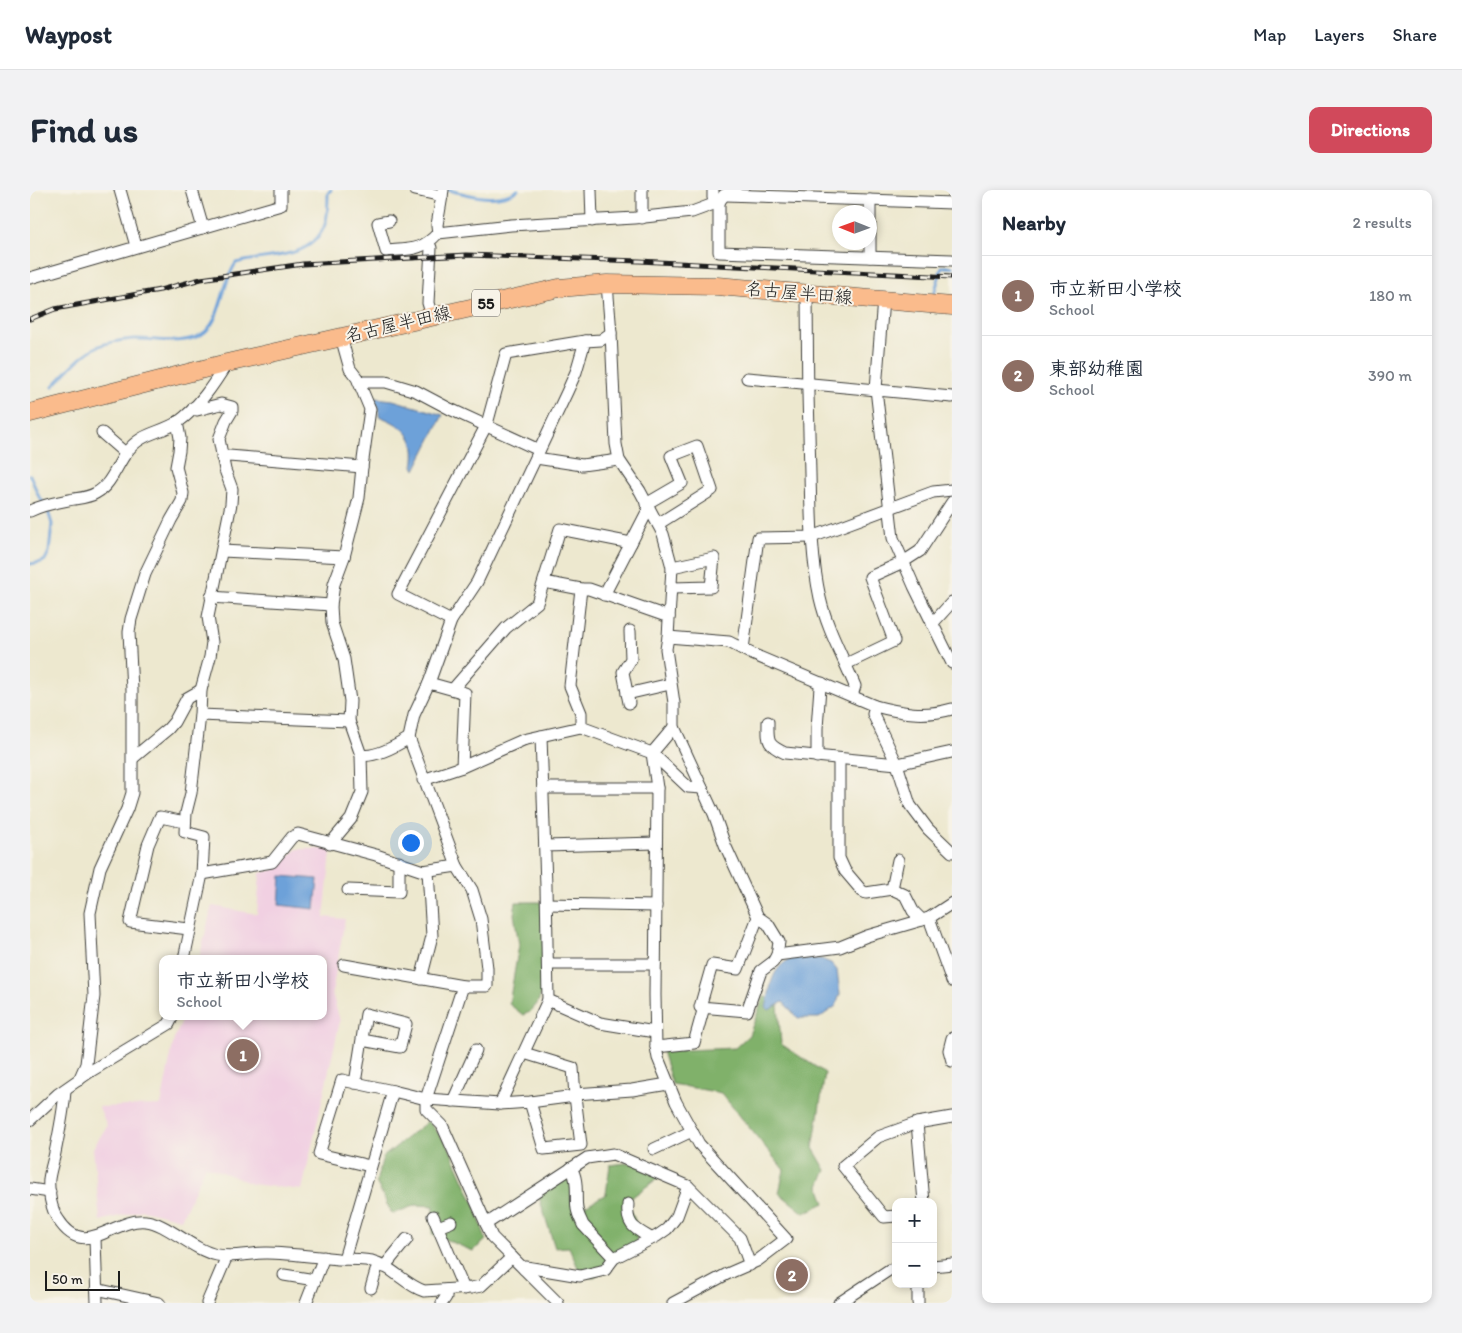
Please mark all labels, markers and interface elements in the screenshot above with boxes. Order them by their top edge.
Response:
text: Waypost [25,20,112,49]
text: Map [1253,24,1286,46]
text: Layers [1314,24,1364,46]
text: Share [1392,24,1437,46]
button: Directions [1309,107,1432,153]
text: Find us [30,109,138,151]
north arrow [832,205,877,250]
text: Nearby [1002,210,1066,235]
text: 2 results [1352,213,1412,232]
street label: 名古屋半田線 [744,277,854,309]
text: 市立新田小学校 [1049,277,1182,300]
text: 1 [1014,286,1022,305]
text: 180 m [1369,286,1412,305]
road number: 55 [472,290,500,316]
text: School [1049,300,1095,319]
street label: 名古屋半田線 [343,301,453,347]
text: 東部幼稚園 [1049,357,1144,380]
text: 2 [1014,366,1022,385]
text: 390 m [1368,366,1412,385]
text: School [1049,380,1095,399]
your location [398,830,424,856]
popup [159,955,327,1020]
text: 市立新田小学校 [176,969,310,992]
text: School [176,992,222,1011]
pin: 1 [227,1036,259,1074]
map controls [892,1198,937,1288]
button: + [892,1198,937,1243]
button: − [892,1243,937,1288]
pin: 2 [776,1256,808,1294]
scale bar [45,1268,120,1291]
text: 50 m [52,1271,83,1288]

